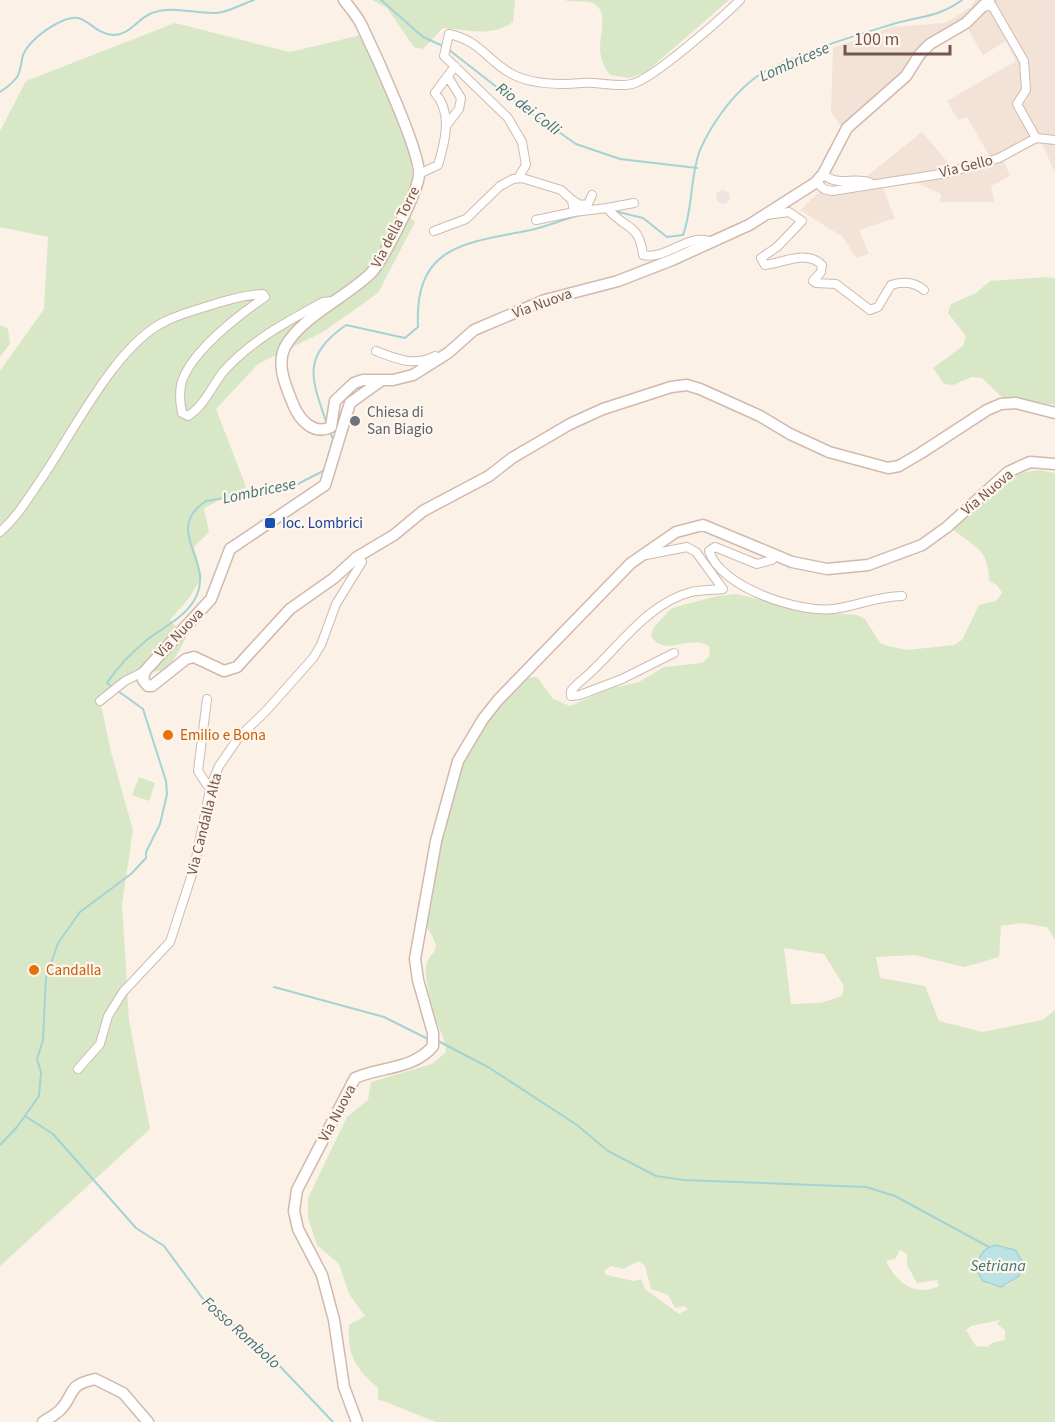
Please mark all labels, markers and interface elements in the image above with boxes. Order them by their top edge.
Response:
scale bar [845,18,950,56]
text: 100 m [854,27,899,52]
water label: Lombricese [756,37,833,87]
water label: Rio dei Colli [491,77,566,141]
street label: Via Gello [937,150,995,183]
street label: Via della Torre [366,183,425,272]
street label: Via Nuova [509,283,575,324]
place label: Chiesa di San Biagio [367,402,433,440]
marker: Chiesa di San Biagio [348,414,362,428]
street label: Via Nuova [957,464,1018,520]
water label: Lombricese [220,472,298,509]
place label: Ioc. Lombrici [282,513,363,534]
marker: Ioc. Lombrici [263,516,277,530]
street label: Via Nuova [150,604,209,663]
place label: Emilio e Bona [180,725,266,746]
marker: Emilio e Bona [161,728,175,742]
street label: Via Candalla Alta [182,771,227,877]
place label: Candalla [46,960,101,981]
marker: Candalla [27,963,41,977]
street label: Via Nuova [314,1081,361,1146]
water label: Setriana [970,1255,1026,1277]
water label: Fosso Rombolo [197,1292,285,1374]

